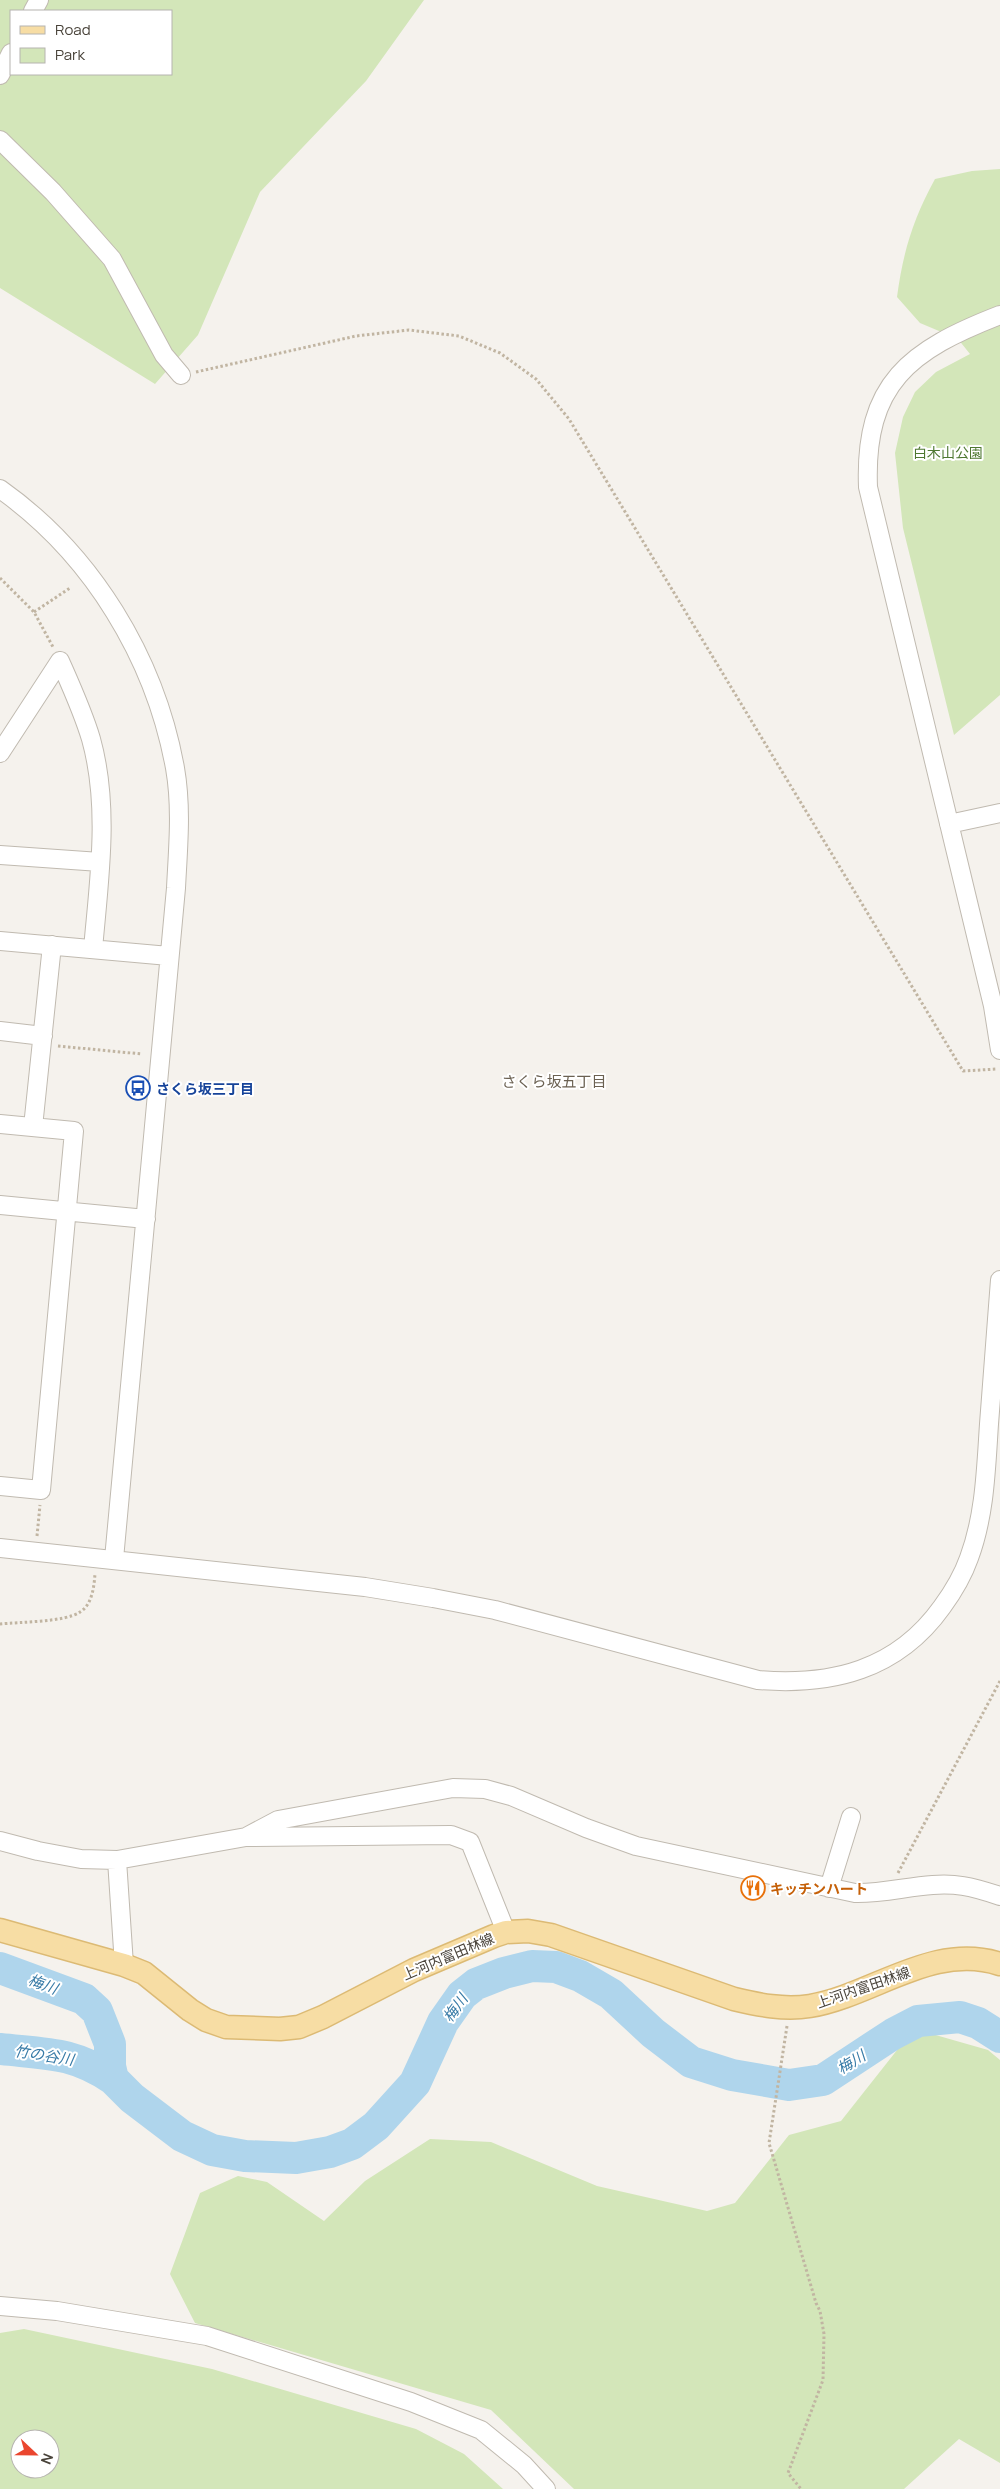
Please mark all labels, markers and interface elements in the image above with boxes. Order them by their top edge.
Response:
legend [10,10,172,75]
text: Road [55,19,91,40]
text: Park [55,44,85,65]
park label: 白木山公園 [913,443,983,462]
district label: さくら坂五丁目 [501,1071,607,1092]
bus stop icon: さくら坂三丁目 [125,1075,151,1101]
place label: さくら坂三丁目 [156,1079,254,1098]
restaurant icon: キッチンハート [740,1875,766,1901]
place label: キッチンハート [770,1879,868,1898]
street label: 上河内富田林線 [399,1928,497,1984]
street label: 上河内富田林線 [814,1962,912,2012]
water label: 梅川 [25,1969,63,2000]
water label: 梅川 [438,1988,473,2026]
water label: 竹の谷川 [13,2040,77,2070]
water label: 梅川 [833,2044,871,2079]
north arrow [10,2429,60,2479]
text: N [37,2451,58,2467]

